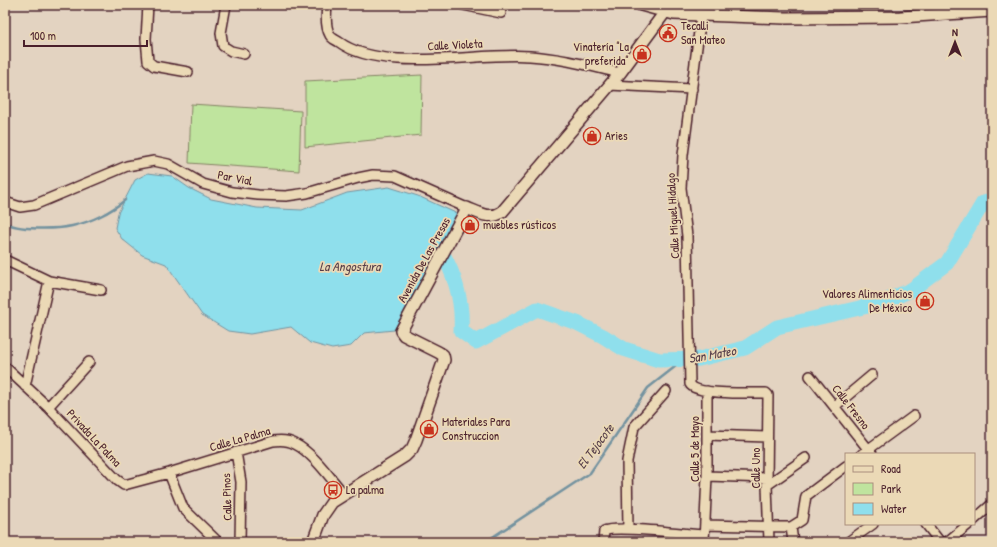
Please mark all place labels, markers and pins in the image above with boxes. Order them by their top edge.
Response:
place label: Tecalli San Mateo [681,17,725,48]
public building icon: Tecalli San Mateo [658,23,678,43]
place label: Vinatería "La preferida" [573,38,629,69]
shop icon: Vinatería "La preferida" [632,44,652,64]
shop icon: Aries [582,126,602,146]
place label: Aries [605,127,628,144]
shop icon: muebles rústicos [460,215,480,235]
place label: muebles rústicos [483,216,556,233]
place label: Valores Alimenticios De México [822,285,912,316]
shop icon: Valores Alimenticios De México [915,291,935,311]
place label: Materiales Para Construccion [442,413,510,444]
shop icon: Materiales Para Construccion [419,419,439,439]
bus stop icon: La palma [323,480,343,500]
place label: La palma [346,481,384,498]

